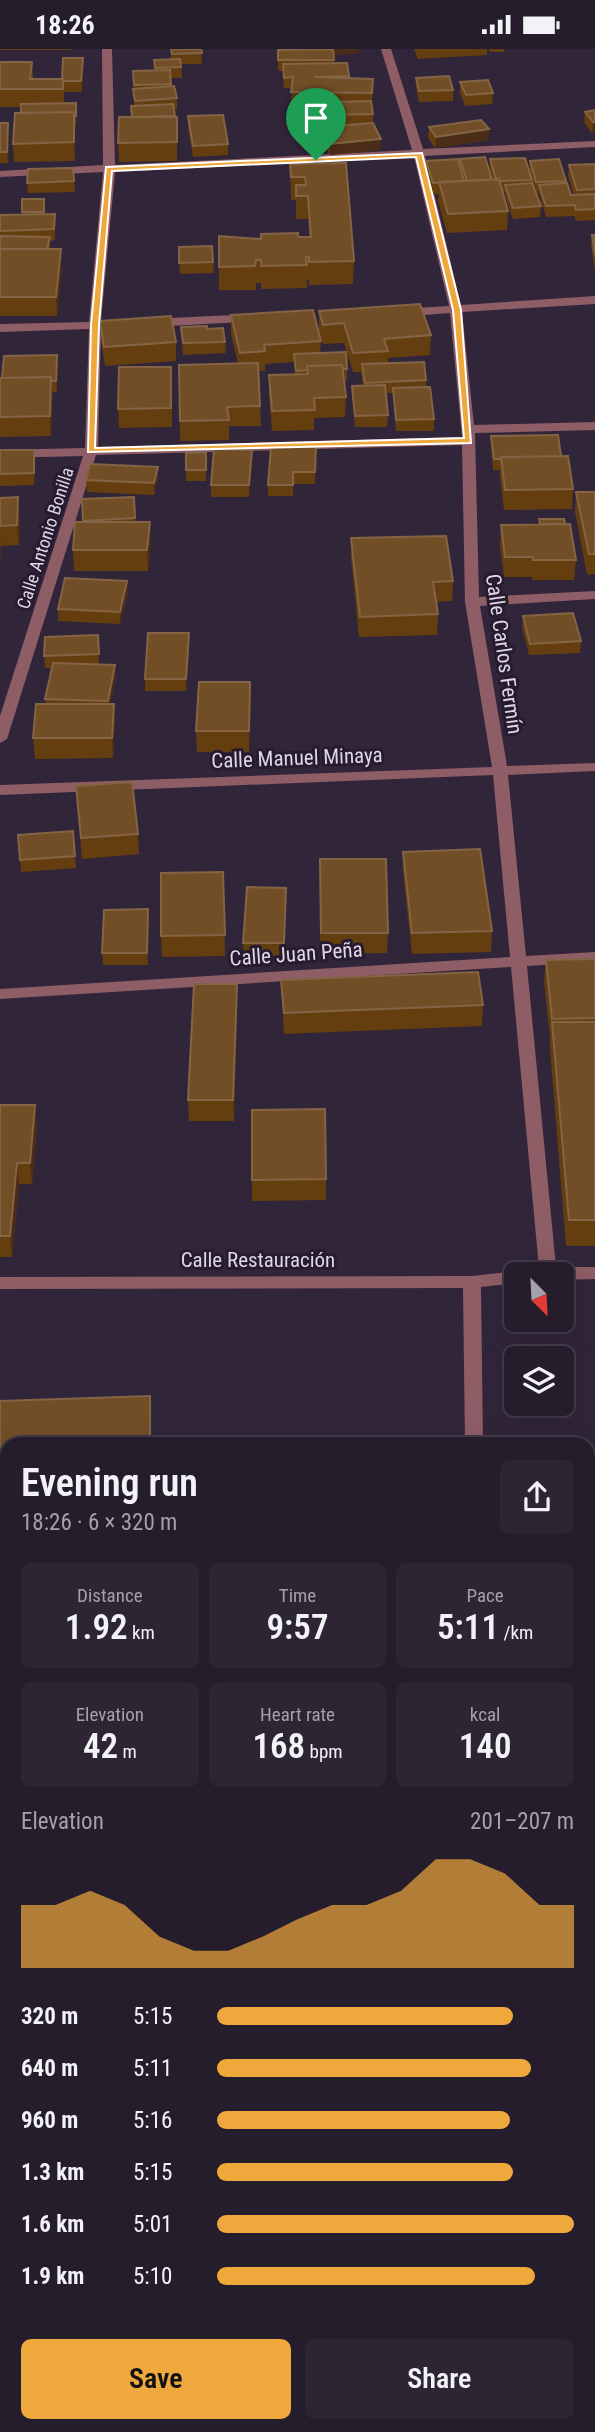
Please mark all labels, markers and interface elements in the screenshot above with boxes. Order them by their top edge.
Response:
text: 18:26 [35,10,95,40]
pin [286,88,346,160]
icon: arrive [297,99,335,137]
street label: Calle Antonio Bonilla [12,465,78,611]
street label: Calle Carlos Fermín [481,572,527,736]
street label: Calle Manuel Minaya [211,743,383,773]
street label: Calle Juan Peña [229,937,363,971]
street label: Calle Restauración [181,1248,335,1272]
north arrow [504,1262,574,1332]
map controls [504,1262,574,1416]
button: layers [504,1346,574,1416]
button: share [500,1460,574,1534]
text: Evening run [21,1461,198,1505]
text: 18:26 · 6 × 320 m [21,1509,177,1536]
text: Distance [77,1584,143,1607]
text: Time [279,1584,316,1607]
text: Pace [467,1584,504,1607]
text: 1.92 [65,1607,128,1648]
text: 9:57 [266,1607,329,1648]
text: 5:11 [437,1607,499,1648]
text: km [128,1621,155,1644]
text: /km [499,1621,533,1644]
text: Elevation [76,1703,144,1726]
text: Heart rate [260,1703,335,1726]
text: kcal [470,1703,500,1726]
text: 42 [83,1726,118,1767]
text: 168 [252,1726,305,1767]
text: 140 [459,1726,512,1767]
text: m [118,1740,137,1763]
text: bpm [305,1740,343,1763]
text: Elevation [21,1808,104,1835]
text: 201–207 m [470,1808,574,1835]
text: 320 m [21,2003,78,2030]
text: 5:15 [133,2003,172,2030]
text: 640 m [21,2055,78,2082]
text: 5:11 [133,2055,172,2082]
text: 960 m [21,2107,78,2134]
text: 5:16 [133,2107,172,2134]
text: 1.3 km [21,2159,84,2186]
text: 5:15 [133,2159,172,2186]
text: 1.6 km [21,2211,84,2238]
text: 5:01 [133,2211,172,2238]
text: 1.9 km [21,2263,84,2290]
text: 5:10 [133,2263,172,2290]
button: Save [21,2339,291,2419]
button: Share [305,2339,574,2419]

